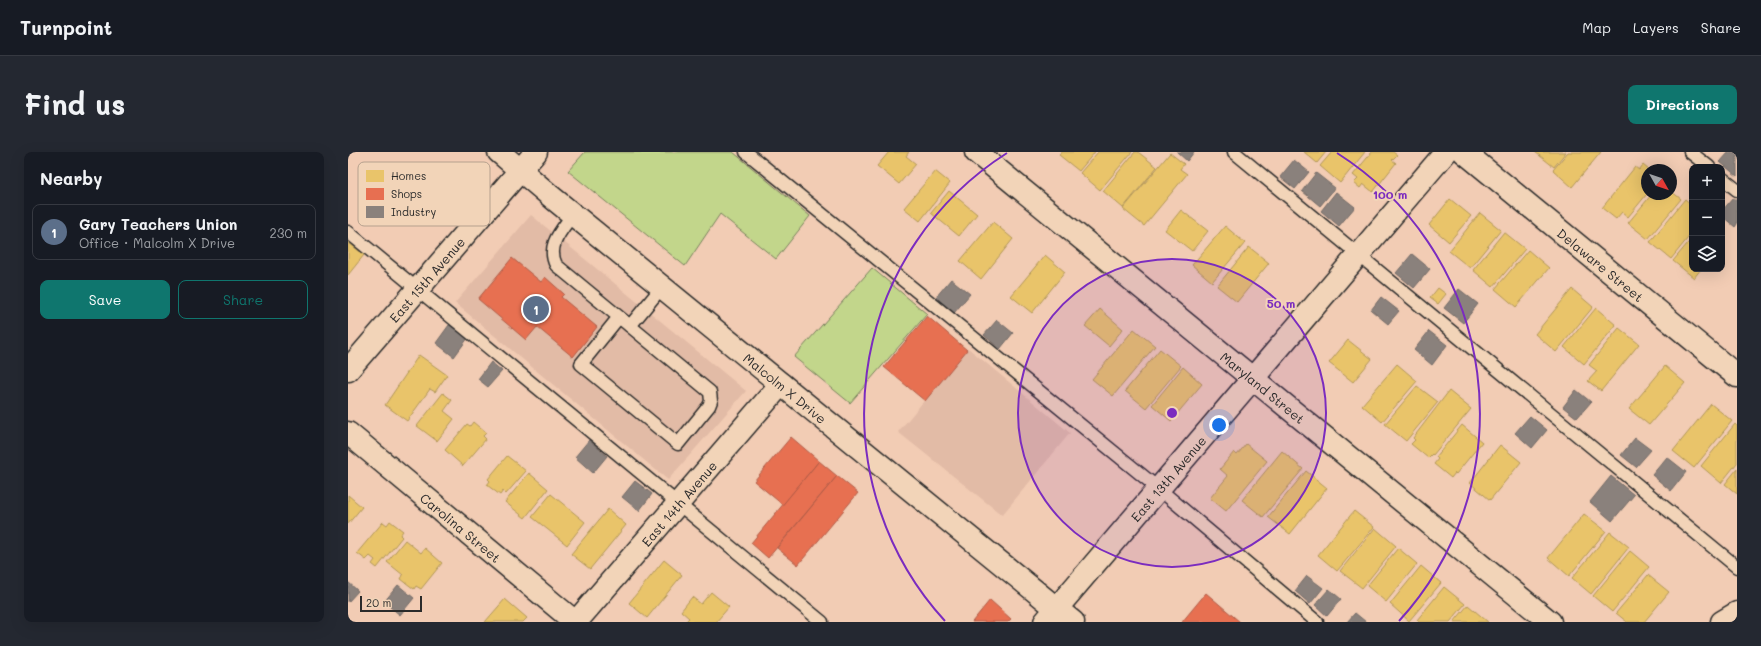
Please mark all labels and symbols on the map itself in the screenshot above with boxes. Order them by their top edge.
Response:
legend [358,162,490,226]
north arrow [1641,164,1677,200]
text: Homes [391,168,426,183]
text: Shops [391,186,422,201]
text: 100 m [1373,186,1407,202]
text: Industry [391,204,437,219]
street label: Delaware Street [1554,224,1648,305]
street label: East 15th Avenue [385,233,468,325]
pin: 1 [523,294,549,324]
text: 50 m [1267,295,1295,311]
street label: Maryland Street [1217,347,1309,427]
street label: Malcolm X Drive [741,349,830,427]
centre of rings [1165,406,1179,420]
your location [1209,415,1229,435]
street label: East 13th Avenue [1126,432,1209,525]
street label: East 14th Avenue [637,457,720,549]
street label: Carolina Street [417,489,505,566]
scale bar [360,594,422,613]

